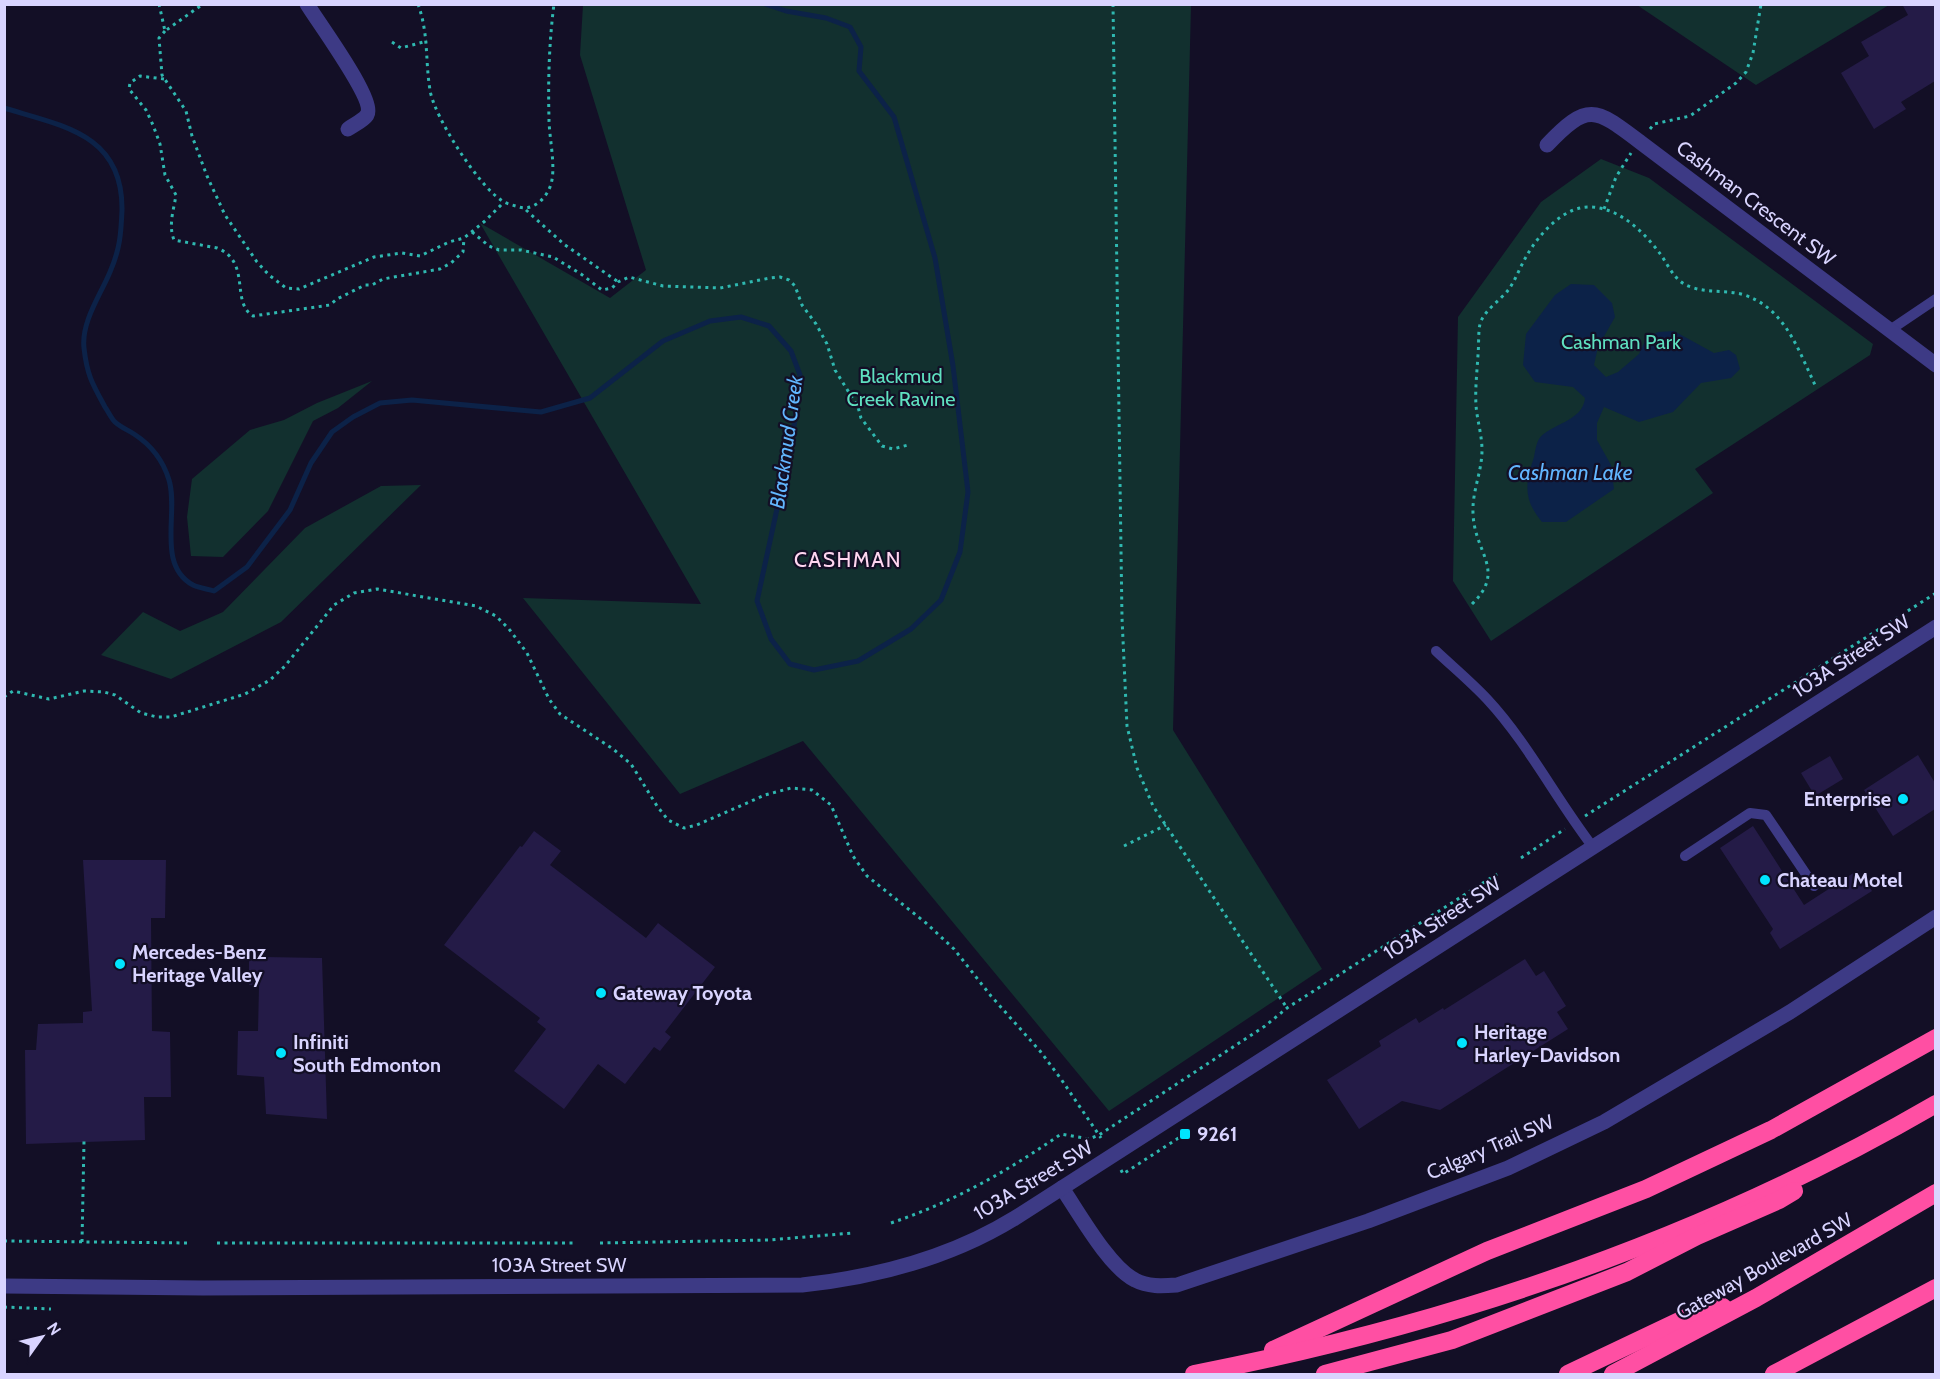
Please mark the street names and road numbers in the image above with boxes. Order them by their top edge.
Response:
street label: Cashman Crescent SW [1672,135,1840,271]
street label: 103A Street SW [1788,609,1914,703]
street label: 103A Street SW [1379,871,1505,965]
street label: Calgary Trail SW [1423,1109,1557,1185]
street label: 103A Street SW [969,1135,1097,1225]
street label: Gateway Boulevard SW [1672,1208,1856,1324]
street label: 103A Street SW [492,1253,626,1277]

